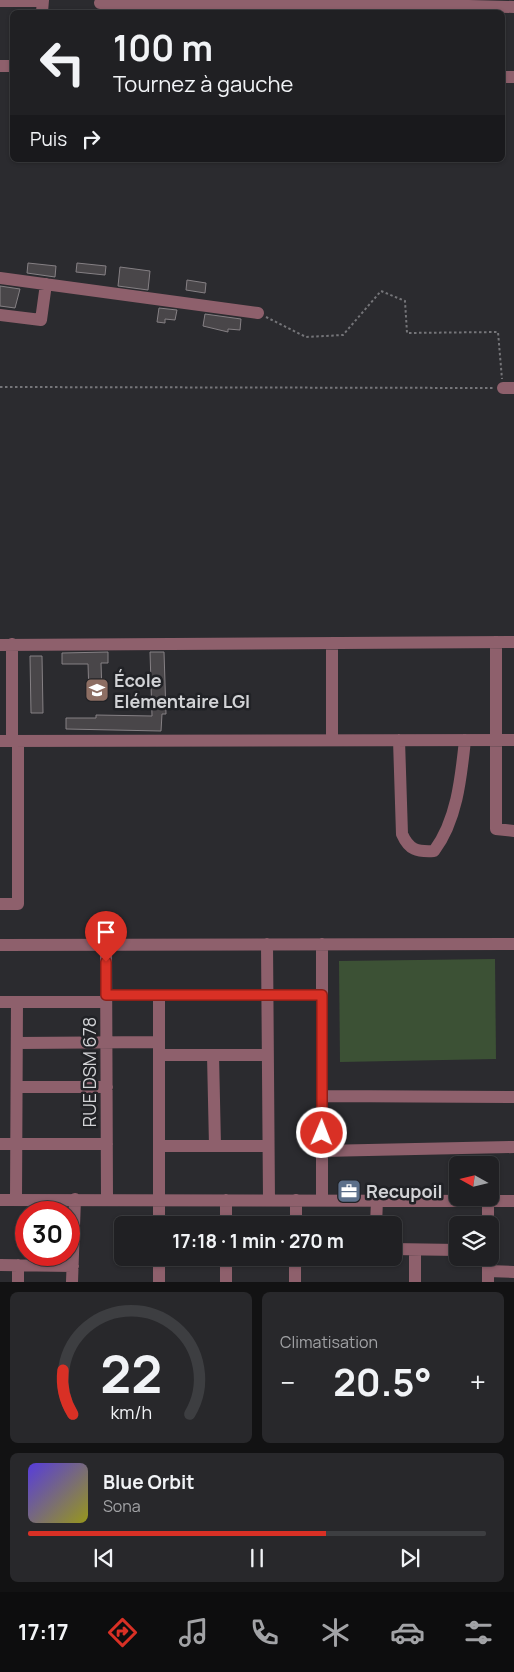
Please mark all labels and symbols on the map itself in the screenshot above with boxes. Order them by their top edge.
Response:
place label: École Elémentaire LGI [114,668,250,713]
school or university icon: École Elémentaire LGI [84,677,110,703]
pin [85,911,127,962]
street label: RUE DSM 678 [77,1017,101,1127]
position arrow [295,1106,347,1158]
north arrow [449,1156,499,1206]
office icon: Recupoil [336,1178,362,1204]
place label: Recupoil [366,1179,443,1203]
speed limit sign: 30 [15,1201,80,1266]

